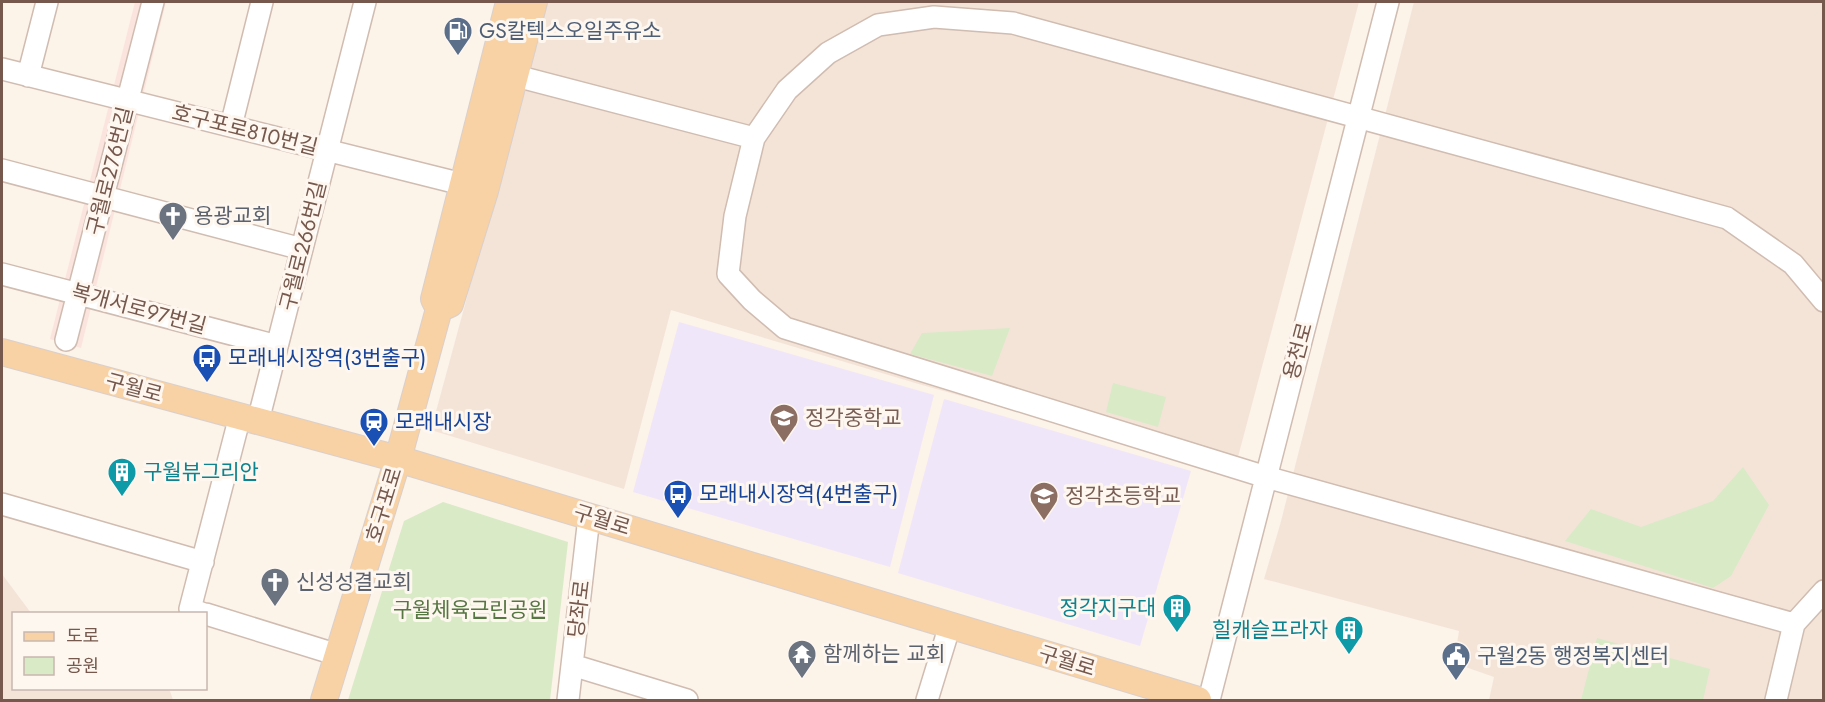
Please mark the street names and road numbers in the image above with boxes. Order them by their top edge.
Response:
street label: 호구포로810번길 [169,97,321,163]
street label: 구월로276번길 [80,103,140,239]
street label: 구월로266번길 [272,178,334,314]
street label: 복개서로97번길 [68,277,210,341]
street label: 용천로 [1276,319,1320,383]
street label: 구월로 [102,366,166,410]
street label: 호구포로 [358,464,410,546]
street label: 구월로 [570,497,634,543]
street label: 당좌로 [561,578,597,640]
street label: 구월로 [1035,638,1099,684]

